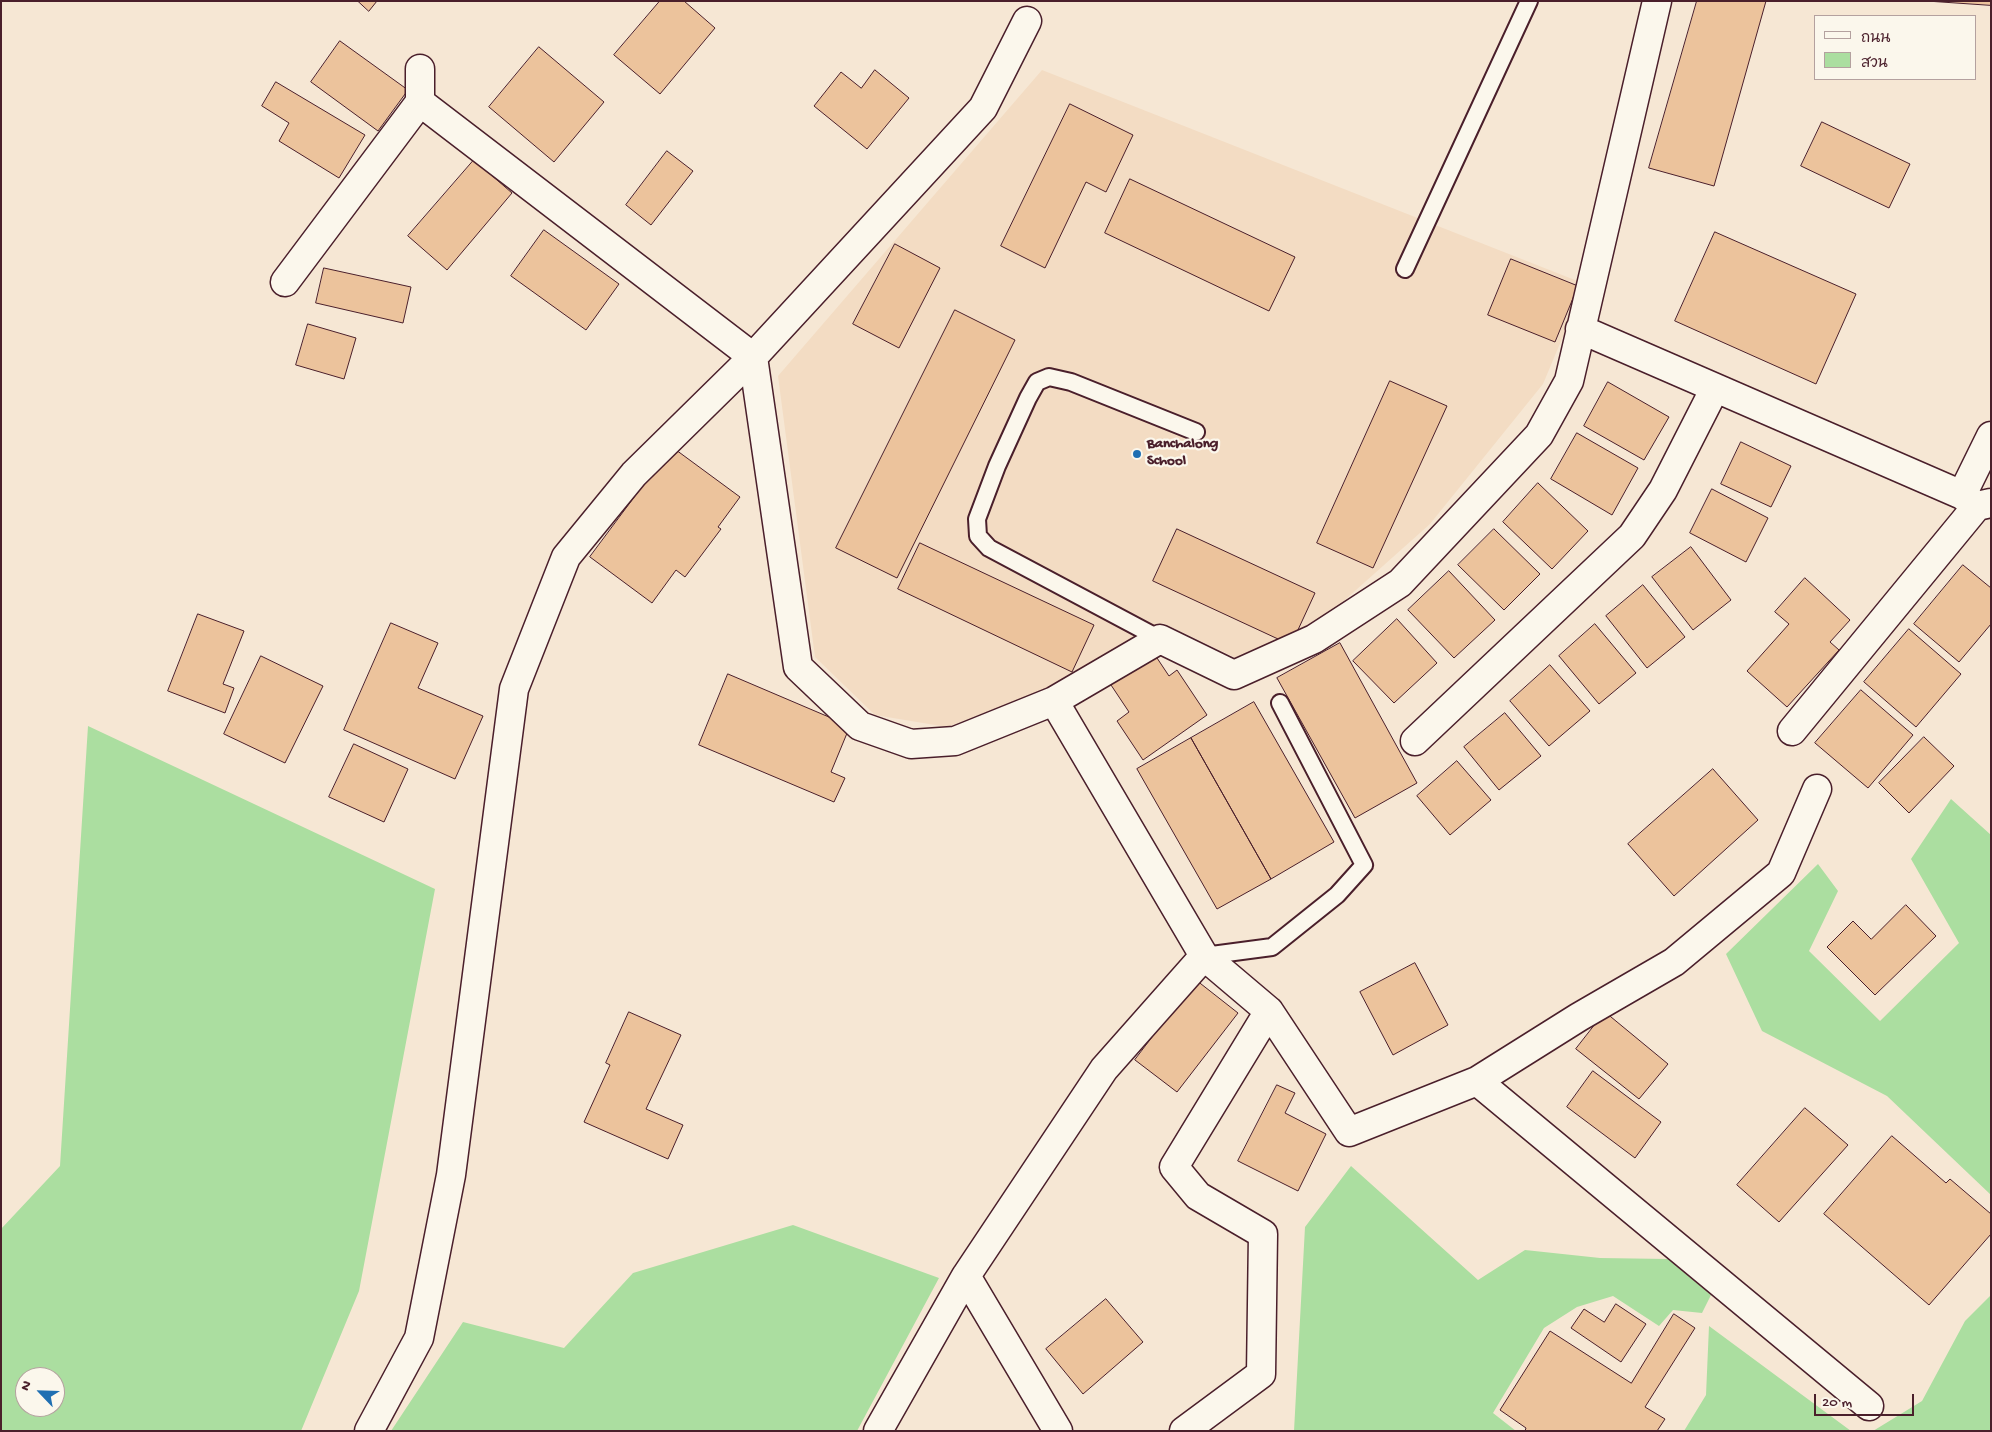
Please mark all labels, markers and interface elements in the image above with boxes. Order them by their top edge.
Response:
legend [1814,15,1977,80]
text: ถนน [1861,30,1890,48]
text: สวน [1861,55,1888,73]
place label: Banchalong School [1147,436,1218,471]
marker: Banchalong School [1131,448,1143,460]
north arrow [15,1367,65,1417]
text: N [17,1378,36,1394]
scale bar [1817,1384,1917,1416]
text: 20 m [1822,1394,1852,1412]

